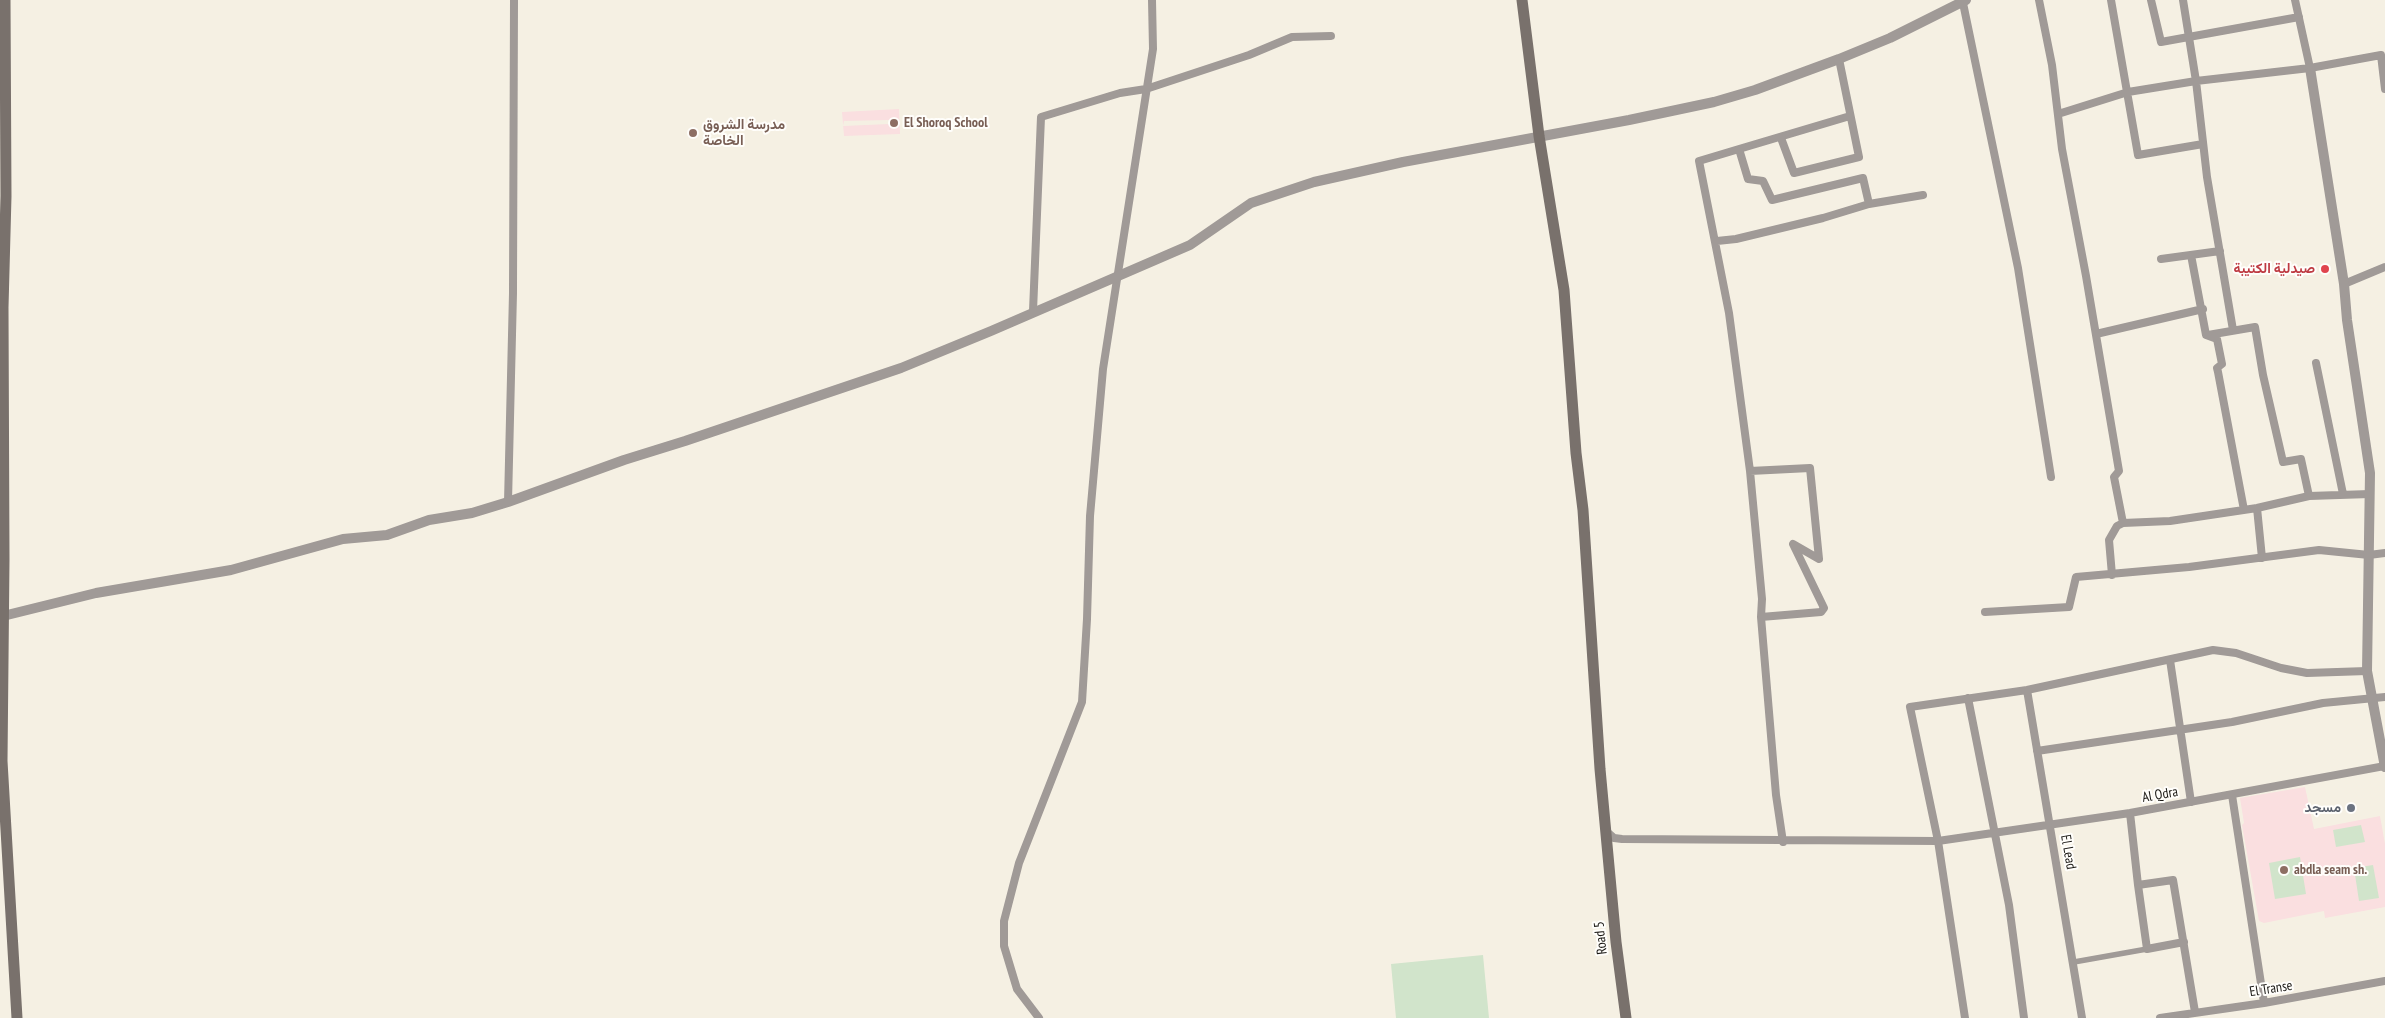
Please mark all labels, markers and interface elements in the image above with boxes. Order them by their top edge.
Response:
place label: El Shoroq School [904,115,988,131]
place label: مدرسة الشروق الخاصة [703,117,785,150]
marker: El Shoroq School [888,117,900,129]
marker: مدرسة الشروق الخاصة [687,127,699,139]
place label: صيدلية الكتيبة [2233,261,2315,277]
marker: صيدلية الكتيبة [2319,263,2331,275]
street label: Al Qdra [2141,784,2179,806]
place label: مسجد [2304,800,2341,816]
marker: مسجد [2345,802,2357,814]
street label: El Lead [2057,833,2079,871]
place label: abdla seam sh. [2294,862,2367,878]
marker: abdla seam sh. [2278,864,2290,876]
street label: Road 5 [1591,921,1611,955]
street label: El Transe [2248,977,2294,1001]

